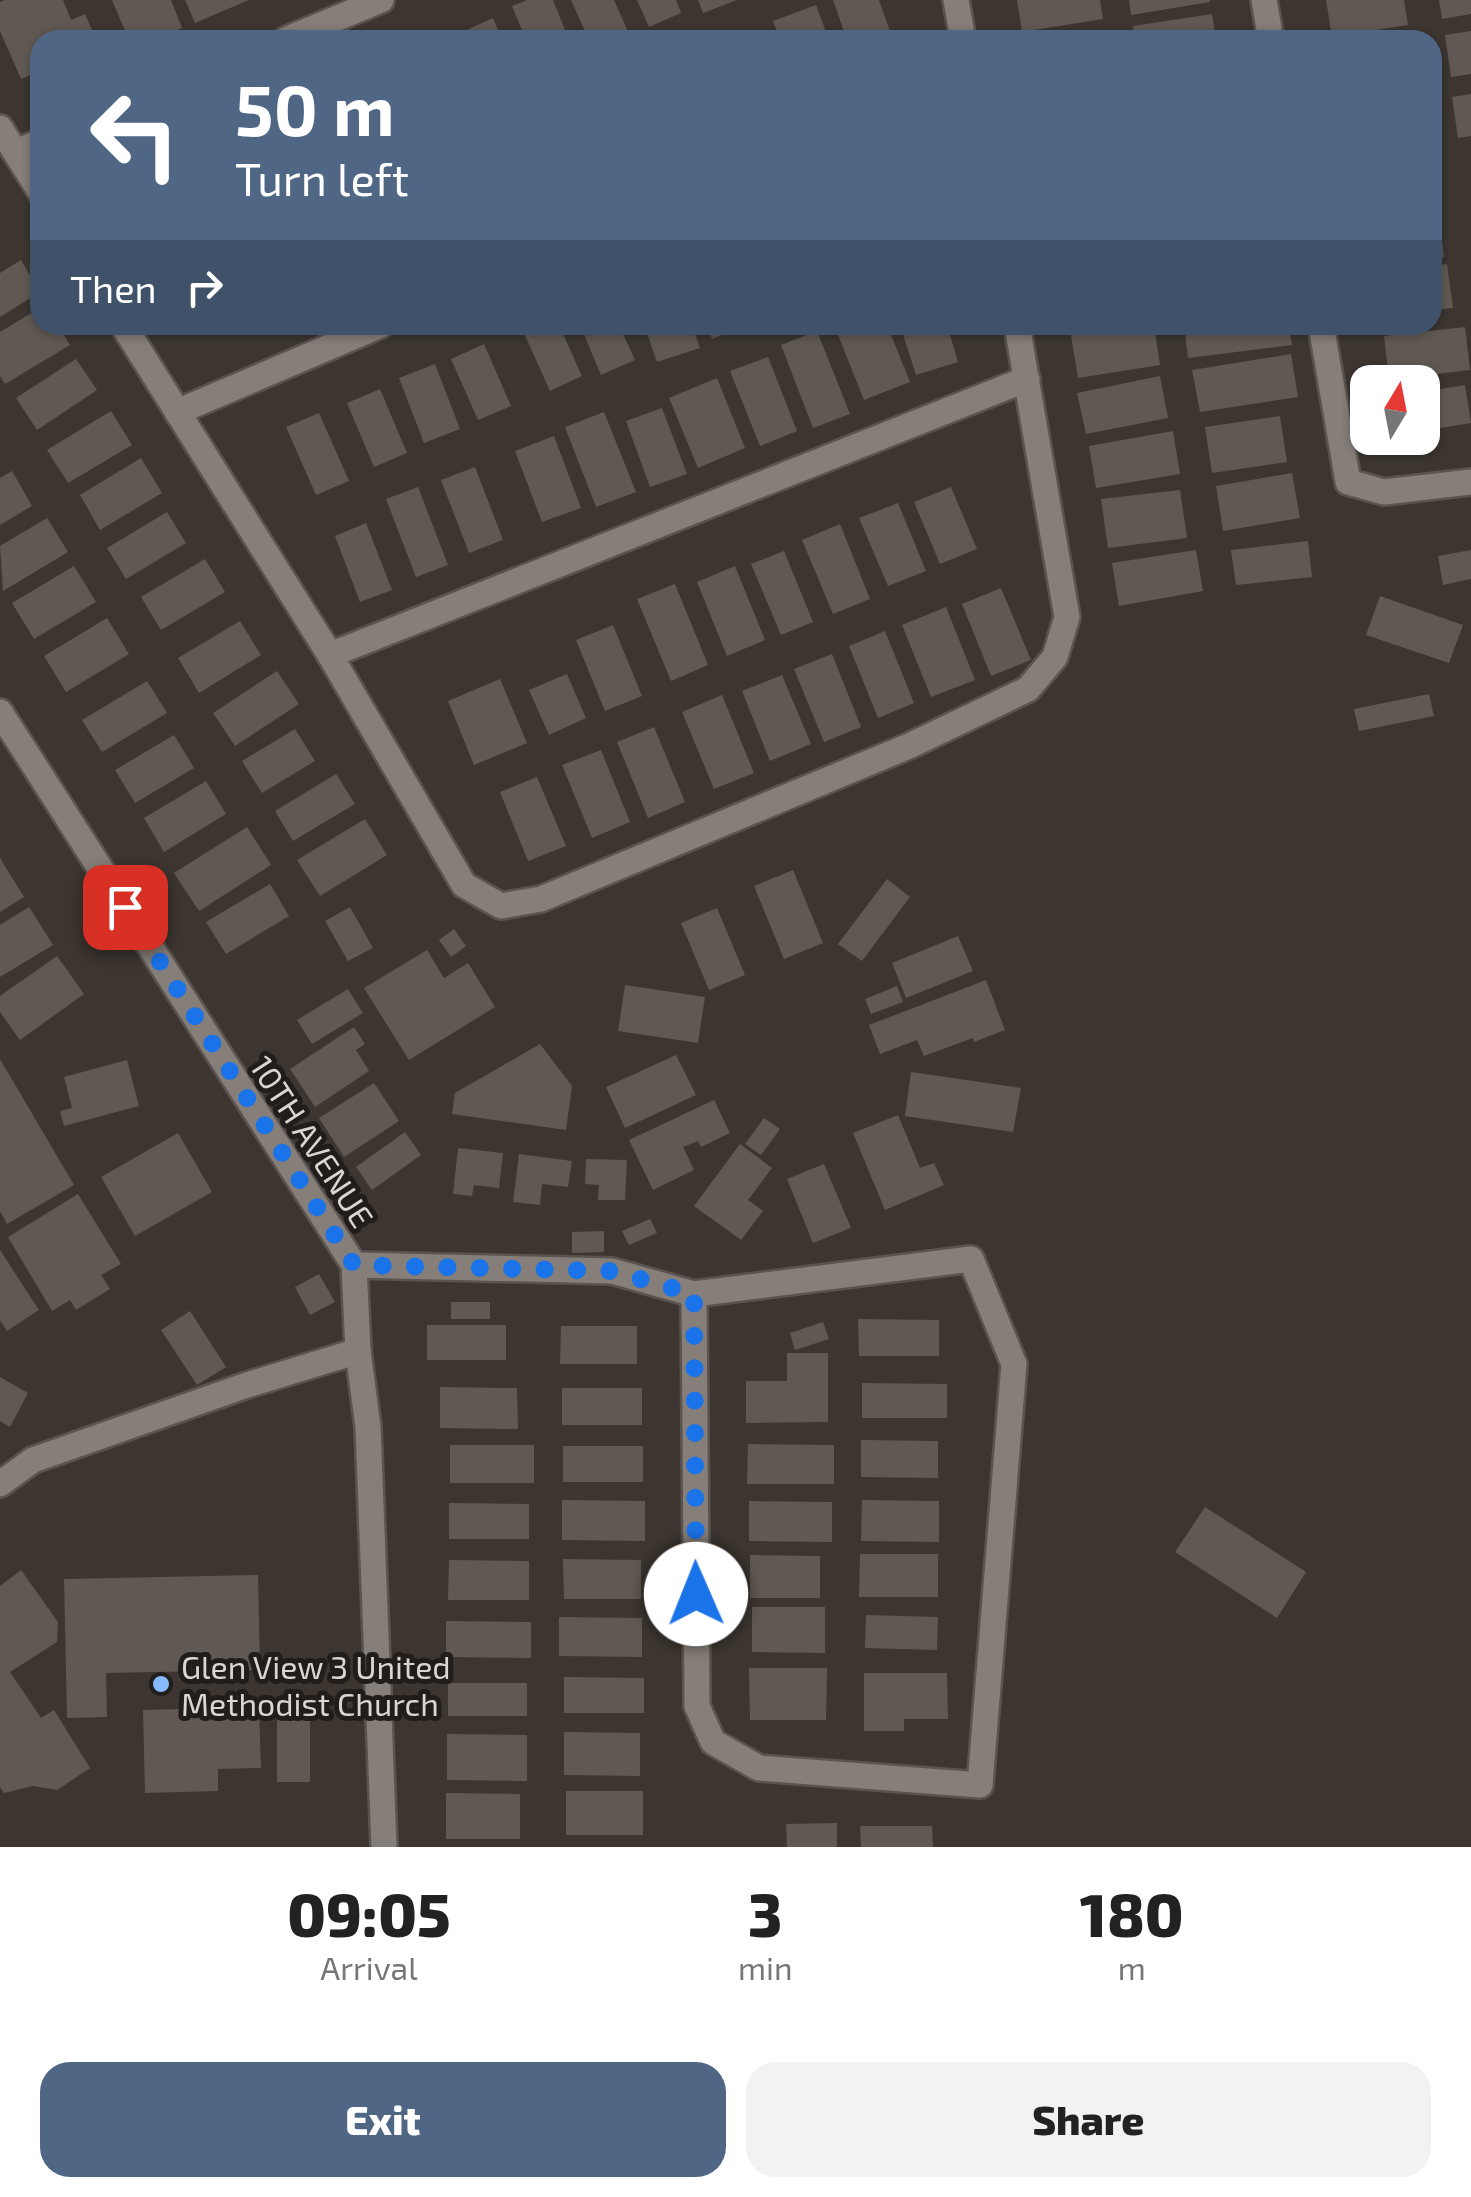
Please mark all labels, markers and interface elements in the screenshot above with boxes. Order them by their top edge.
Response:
text: 50 m [235,66,395,150]
icon: left [70,70,200,200]
text: Turn left [235,151,409,205]
icon: right [177,260,232,315]
text: Then [70,265,157,311]
north arrow [1350,365,1440,455]
map controls [1350,365,1440,455]
pin [83,865,168,950]
icon: arrive [98,880,153,935]
street label: 10TH AVENUE [244,1048,382,1234]
position arrow [644,1542,748,1646]
place label: Glen View 3 United Methodist Church [181,1647,451,1722]
marker: Glen View 3 United Methodist Church [150,1673,172,1695]
text: 09:05 [287,1877,451,1949]
text: 3 [748,1877,782,1949]
text: 180 [1080,1877,1184,1949]
text: Arrival [320,1948,418,1986]
text: min [738,1948,793,1986]
text: m [1118,1948,1146,1986]
button: Exit [40,2062,726,2177]
button: Share [746,2062,1431,2177]

